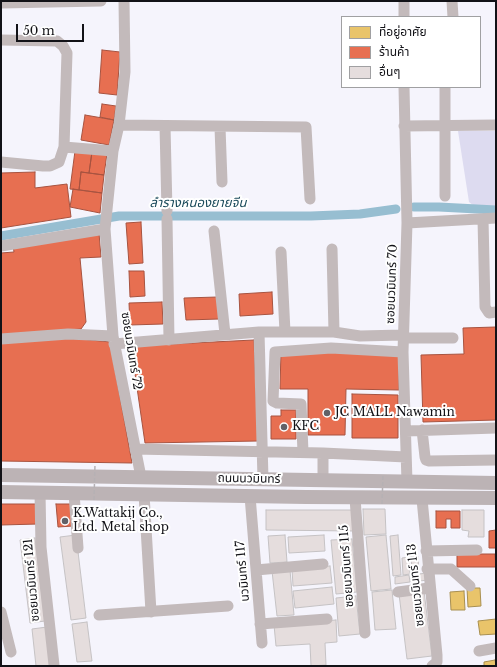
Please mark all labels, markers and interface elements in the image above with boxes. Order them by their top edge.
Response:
scale bar [18,16,86,42]
legend [341,16,481,88]
text: 50 m [23,23,55,38]
text: ที่อยู่อาศัย [379,24,427,39]
text: ร้านค้า [379,44,409,59]
text: อื่นๆ [379,64,400,79]
water label: ลำรางหนองยายจีน [150,195,246,211]
street label: ซอยนวมินทร์ 70 [383,244,401,324]
street label: ซอยนวมินทร์ 72 [118,311,144,391]
place label: JC MALL Nawamin [335,406,455,420]
marker: JC MALL Nawamin [322,408,332,418]
place label: KFC [292,420,319,434]
marker: KFC [279,422,289,432]
street label: ถนนนวมินทร์ [217,471,281,487]
place label: K.Wattakij Co., Ltd. Metal shop [73,507,169,535]
marker: K.Wattakij Co., Ltd. Metal shop [60,516,70,526]
street label: ซอยนวมินทร์ 115 [337,524,357,608]
street label: ซอยนวมินทร์ 121 [21,538,43,622]
street label: นวมินทร์ 117 [233,540,253,602]
street label: ซอยนวมินทร์ 113 [404,543,428,627]

